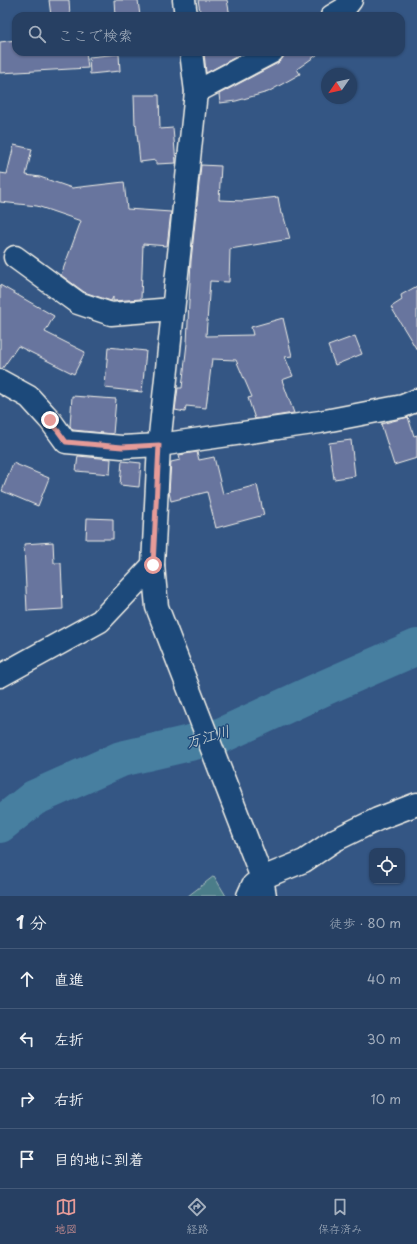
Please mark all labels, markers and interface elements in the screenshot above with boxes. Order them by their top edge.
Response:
search box [12,12,405,56]
icon: search [26,23,48,45]
text: ここで検索 [58,23,133,46]
north arrow [321,68,357,104]
route end [41,411,59,429]
route start [144,556,162,574]
water label: 万江川 [183,718,232,753]
map controls [369,848,405,884]
button: locate [369,848,405,884]
text: 1 分 [16,909,47,935]
text: 徒歩 · 80 m [330,913,401,932]
text: 直進 [54,967,84,990]
icon: ahead [16,968,38,990]
text: 40 m [367,969,401,988]
text: 左折 [54,1027,84,1050]
icon: left [16,1028,38,1050]
text: 30 m [367,1029,401,1048]
text: 右折 [54,1087,84,1110]
icon: right [16,1088,38,1110]
text: 10 m [371,1089,401,1108]
text: 目的地に到着 [54,1147,144,1170]
icon: arrive [16,1148,38,1170]
tab: 地図 [55,1196,77,1237]
tab: 経路 [186,1196,208,1237]
tab: 保存済み [318,1196,362,1237]

